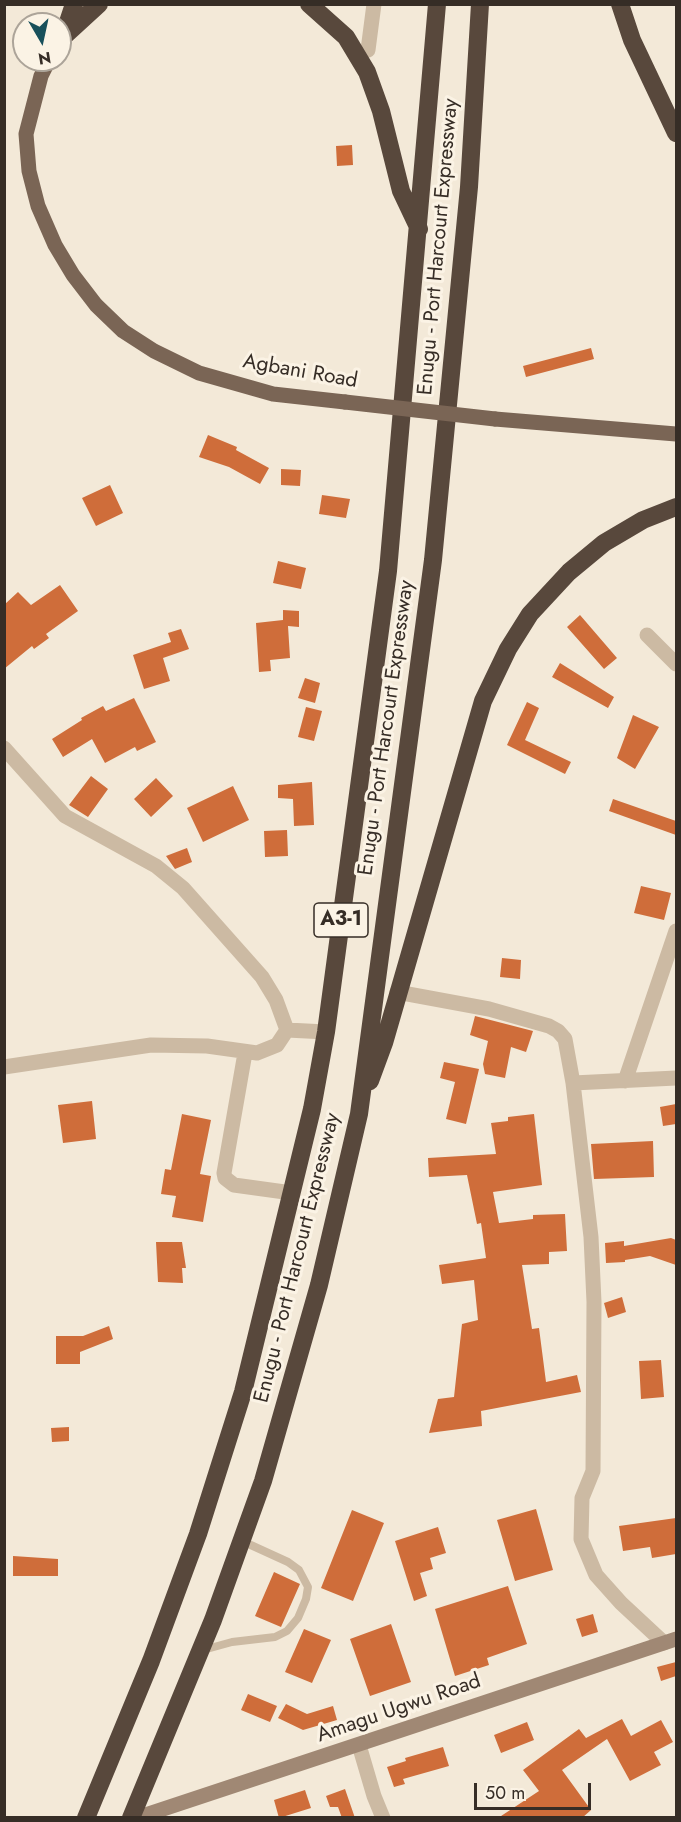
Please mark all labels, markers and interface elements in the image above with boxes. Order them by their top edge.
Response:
north arrow [12,12,72,72]
text: N [37,46,53,71]
street label: Enugu - Port Harcourt Expressway [413,97,465,397]
street label: Agbani Road [241,350,359,394]
street label: Enugu - Port Harcourt Expressway [354,579,420,877]
road number: A3-1 [314,903,368,937]
street label: Enugu - Port Harcourt Expressway [250,1110,346,1406]
street label: Amagu Ugwu Road [314,1669,484,1749]
scale bar [477,1771,594,1809]
text: 50 m [485,1780,525,1806]

